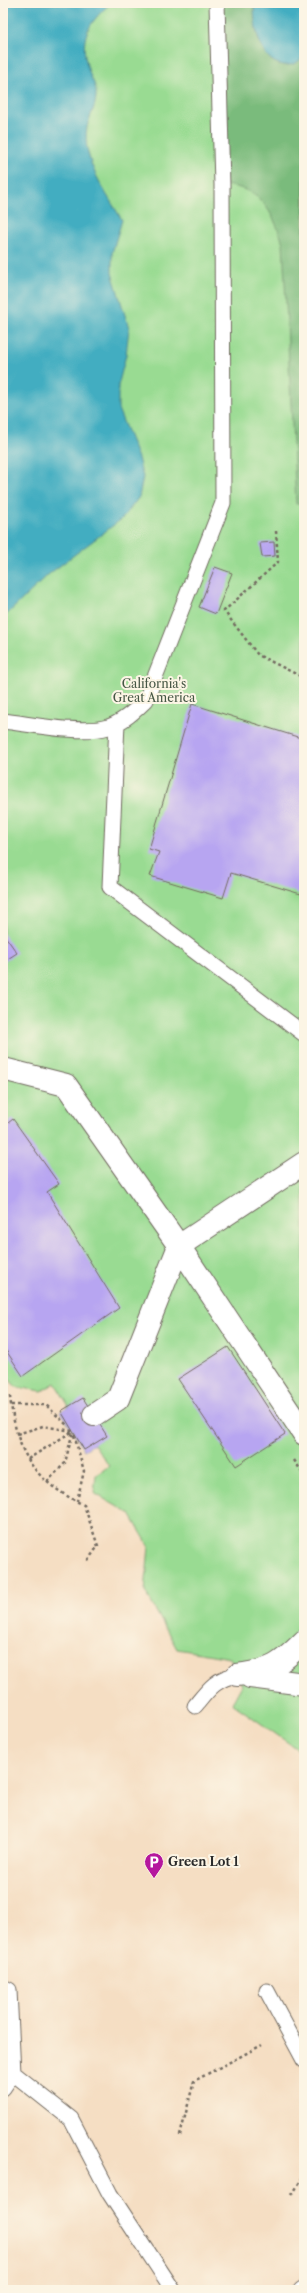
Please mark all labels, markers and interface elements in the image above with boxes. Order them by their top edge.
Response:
park label: California's Great America [113,676,196,705]
parking icon: Green Lot 1 [143,1851,165,1879]
place label: Green Lot 1 [168,1854,239,1869]

